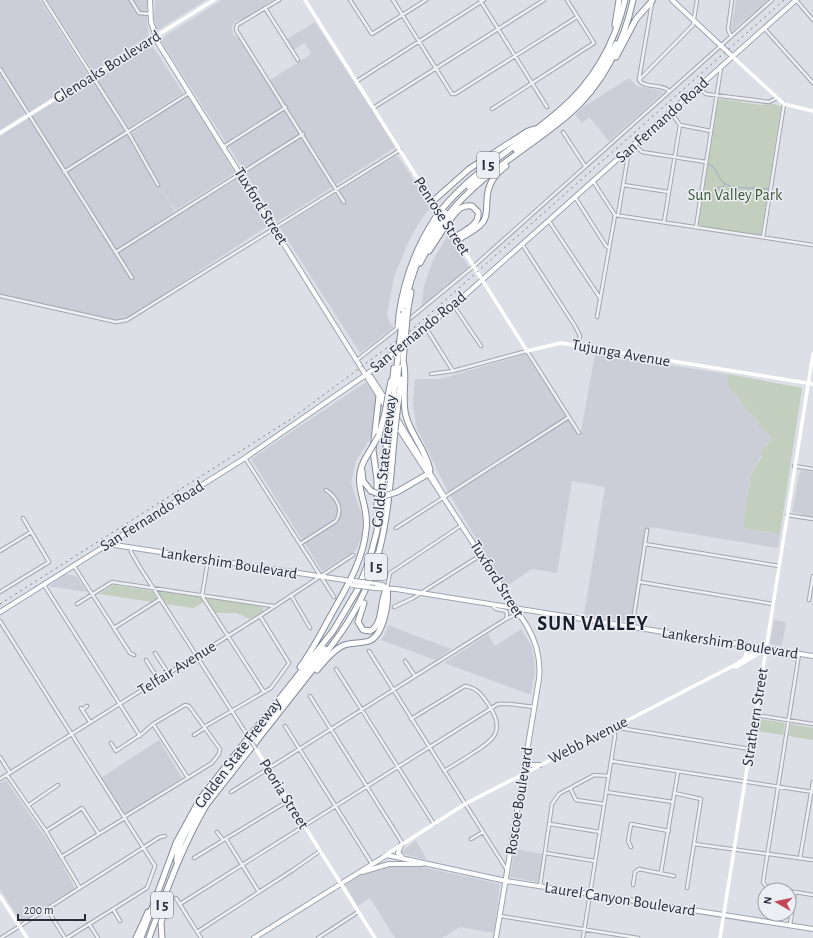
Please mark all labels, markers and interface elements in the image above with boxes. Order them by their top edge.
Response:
street label: Glenoaks Boulevard [51,28,163,106]
street label: San Fernando Road [613,74,711,166]
road number: I 5 [477,152,499,178]
street label: Tuxford Street [231,165,291,247]
street label: Penrose Street [411,174,473,258]
park label: Sun Valley Park [688,187,783,204]
street label: San Fernando Road [367,288,469,376]
street label: Tujunga Avenue [570,336,671,371]
street label: Golden State Freeway [369,394,400,528]
street label: San Fernando Road [97,478,207,554]
street label: Tuxford Street [467,538,527,620]
street label: Lankershim Boulevard [159,544,299,582]
road number: I 5 [365,554,387,580]
district label: SUN VALLEY [537,614,649,634]
street label: Lankershim Boulevard [660,624,800,662]
street label: Telfair Avenue [135,638,219,698]
street label: Strathern Street [739,667,771,767]
street label: Golden State Freeway [191,695,285,812]
street label: Webb Avenue [546,713,630,767]
street label: Roscoe Boulevard [503,746,535,856]
street label: Peoria Street [256,756,312,832]
street label: Laurel Canyon Boulevard [543,879,697,920]
north arrow [757,882,797,922]
road number: I 5 [151,892,173,918]
scale bar [18,896,85,922]
text: N [762,896,774,905]
text: 200 m [24,904,54,916]

